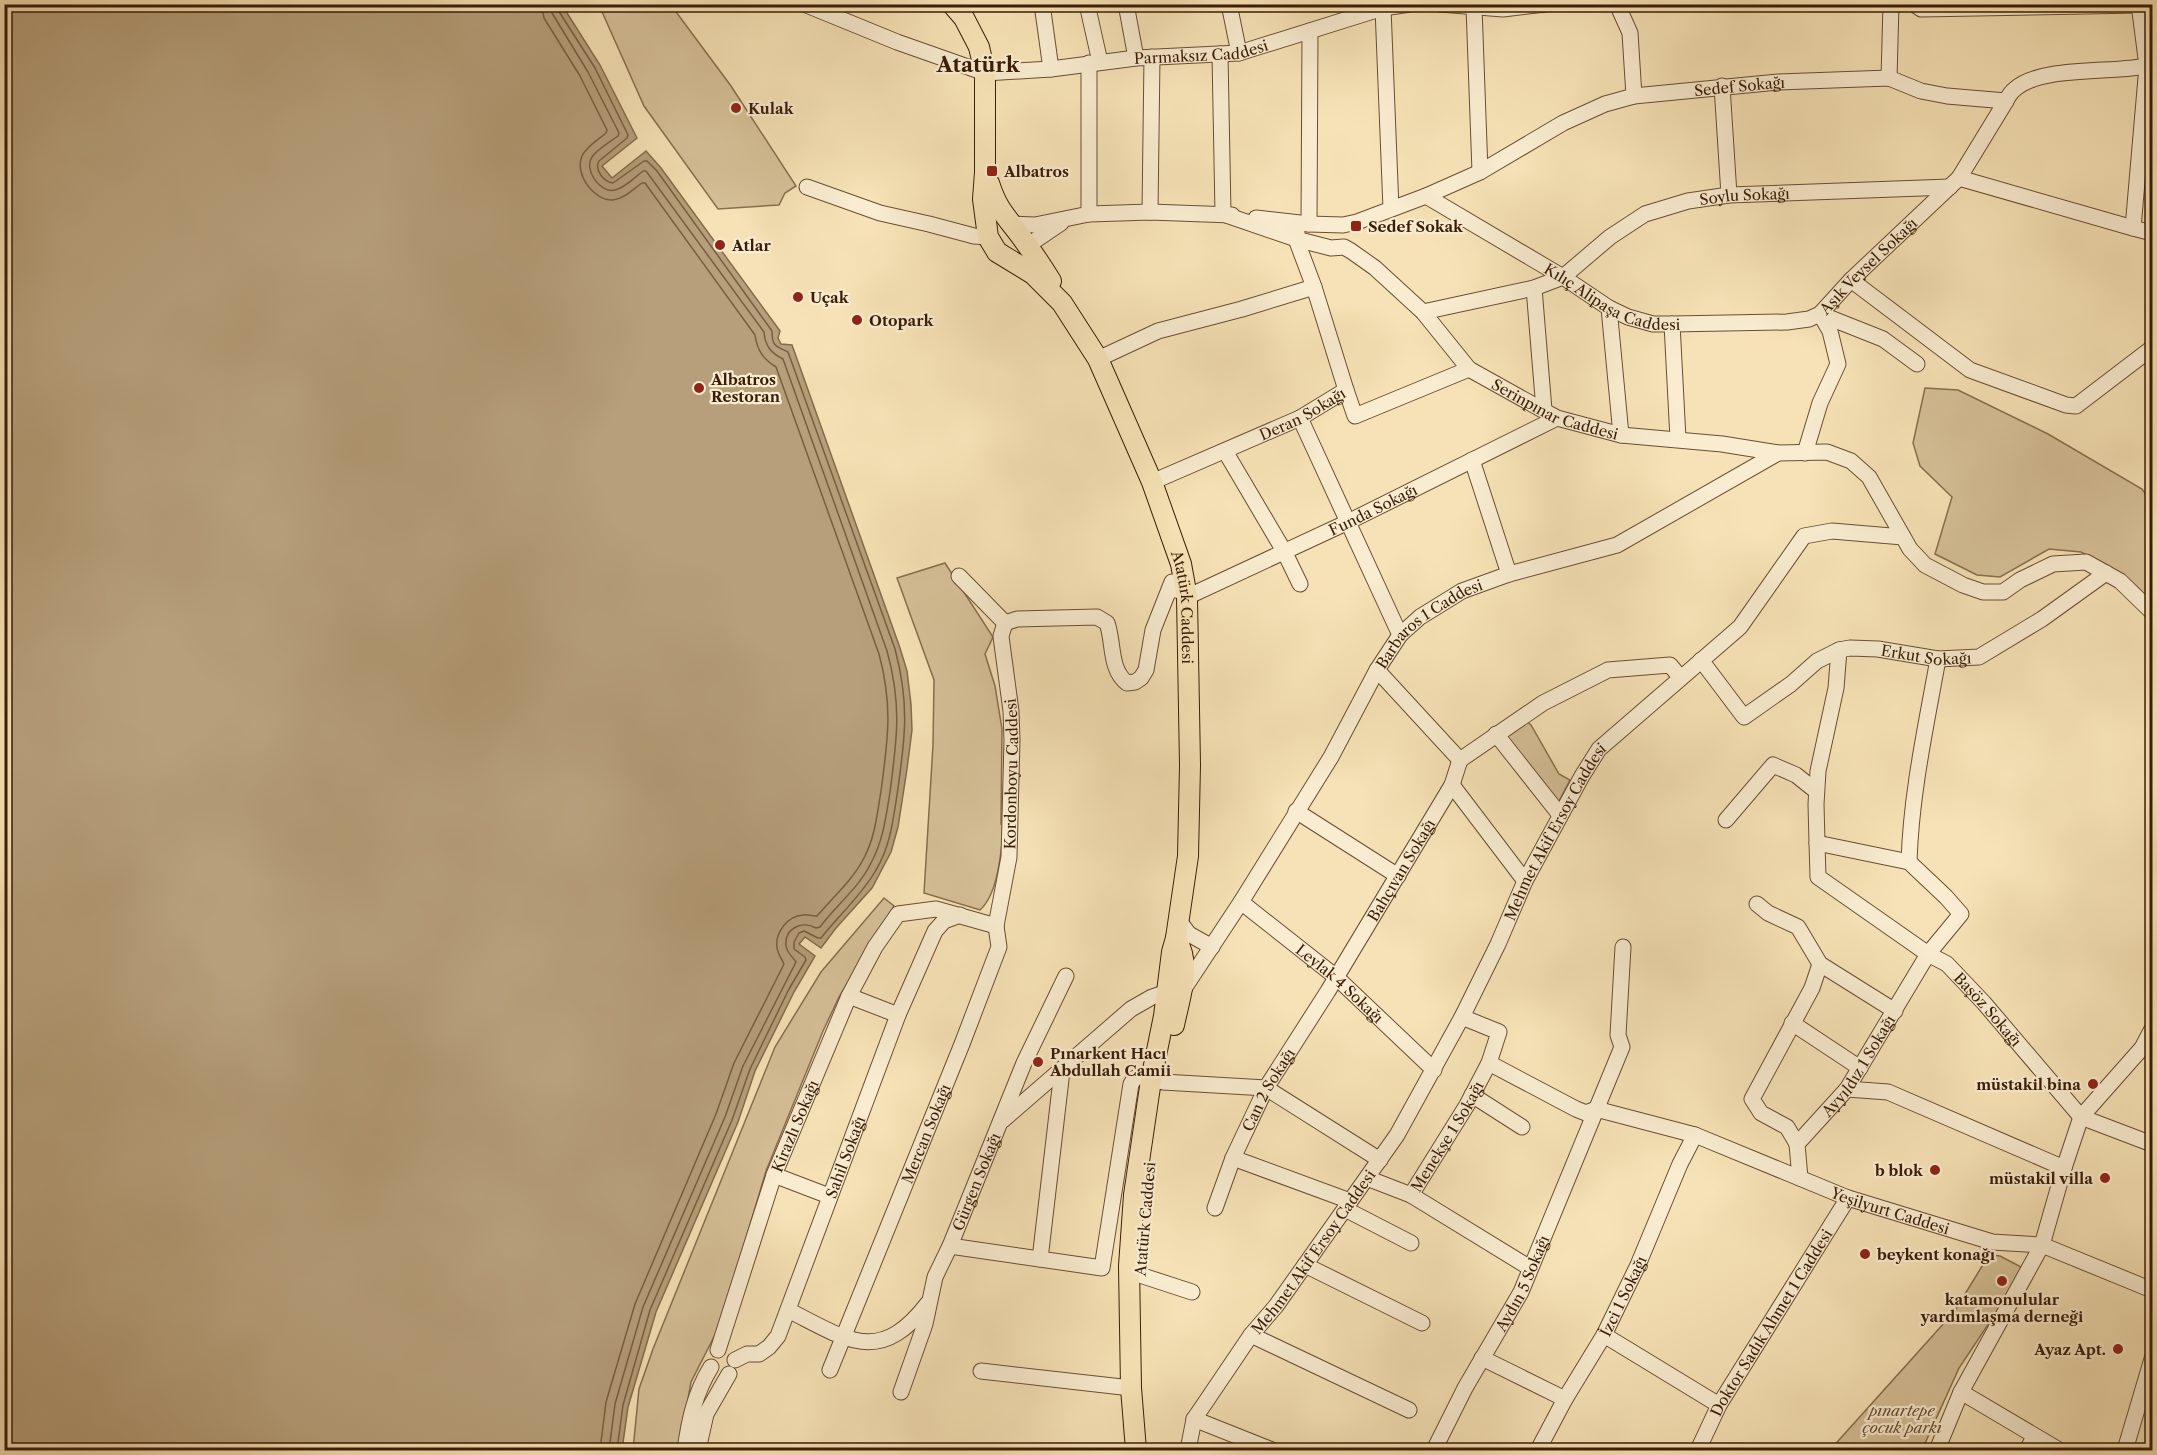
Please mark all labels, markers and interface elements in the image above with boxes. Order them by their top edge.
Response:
street label: Parmaksız Caddesi [1134,35,1271,68]
district label: Atatürk [935,52,1021,77]
street label: Sedef Sokağı [1693,72,1786,100]
place label: Kulak [748,99,795,118]
marker: Kulak [729,101,743,115]
place label: Albatros [1003,162,1069,181]
marker: Albatros [985,164,999,178]
street label: Soylu Sokağı [1698,183,1791,209]
street label: Aşık Veysel Sokağı [1814,213,1921,319]
place label: Sedef Sokak [1368,217,1464,236]
marker: Sedef Sokak [1349,219,1363,233]
place label: Atlar [731,236,771,255]
marker: Atlar [713,238,727,252]
street label: Kılıç Alipaşa Caddesi [1541,259,1681,334]
place label: Uçak [810,288,850,307]
marker: Uçak [791,290,805,304]
place label: Otopark [869,311,935,330]
marker: Otopark [850,313,864,327]
place label: Albatros Restoran [710,370,781,406]
street label: Serinpınar Caddesi [1489,374,1621,444]
marker: Albatros Restoran [692,381,706,395]
street label: Deran Sokağı [1256,383,1349,444]
street label: Funda Sokağı [1326,480,1420,539]
street label: Atatürk Caddesi [1167,547,1198,665]
street label: Barbaros 1 Caddesi [1371,575,1485,672]
street label: Erkut Sokağı [1880,640,1972,669]
street label: Kordonboyu Caddesi [1000,697,1022,850]
street label: Mehmet Akif Ersoy Caddesi [1500,738,1610,923]
street label: Bahçıvan Sokağı [1363,815,1439,925]
street label: Leylak 4 Sokağı [1292,940,1388,1027]
street label: Başöz Sokağı [1950,968,2026,1050]
street label: Ayyıldız 1 Sokağı [1817,1011,1899,1121]
place label: Pınarkent Hacı Abdullah Camii [1049,1044,1172,1080]
street label: Can 2 Sokağı [1237,1044,1299,1134]
marker: Pınarkent Hacı Abdullah Camii [1031,1055,1045,1069]
place label: müstakil bina [1976,1075,2081,1094]
street label: Kirazlı Sokağı [767,1077,822,1175]
street label: Menekşe 1 Sokağı [1406,1077,1488,1195]
marker: müstakil bina [2086,1077,2100,1091]
street label: Mercan Sokağı [897,1081,954,1186]
street label: Sahil Sokağı [821,1113,869,1201]
street label: Gürgen Sokağı [948,1130,1004,1233]
street label: Atatürk Caddesi [1130,1161,1159,1278]
place label: b blok [1874,1161,1924,1180]
marker: b blok [1928,1163,1942,1177]
street label: Mehmet Akif Ersoy Caddesi [1247,1166,1379,1338]
place label: müstakil villa [1989,1169,2093,1188]
marker: müstakil villa [2098,1171,2112,1185]
street label: Yeşilyurt Caddesi [1827,1182,1952,1238]
street label: Doktor Sadık Ahmet 1 Caddesi [1706,1225,1836,1419]
street label: Aydın 5 Sokağı [1490,1232,1553,1335]
place label: beykent konağı [1876,1245,1996,1264]
marker: beykent konağı [1858,1247,1872,1261]
street label: İzci 1 Sokağı [1595,1253,1650,1339]
marker: katamonulular yardımlaşma derneği [1995,1274,2009,1288]
place label: katamonulular yardımlaşma derneği [1920,1290,2084,1326]
place label: Ayaz Apt. [2033,1340,2106,1359]
marker: Ayaz Apt. [2111,1342,2125,1356]
park label: pınartepe çocuk parkı [1861,1401,1942,1437]

